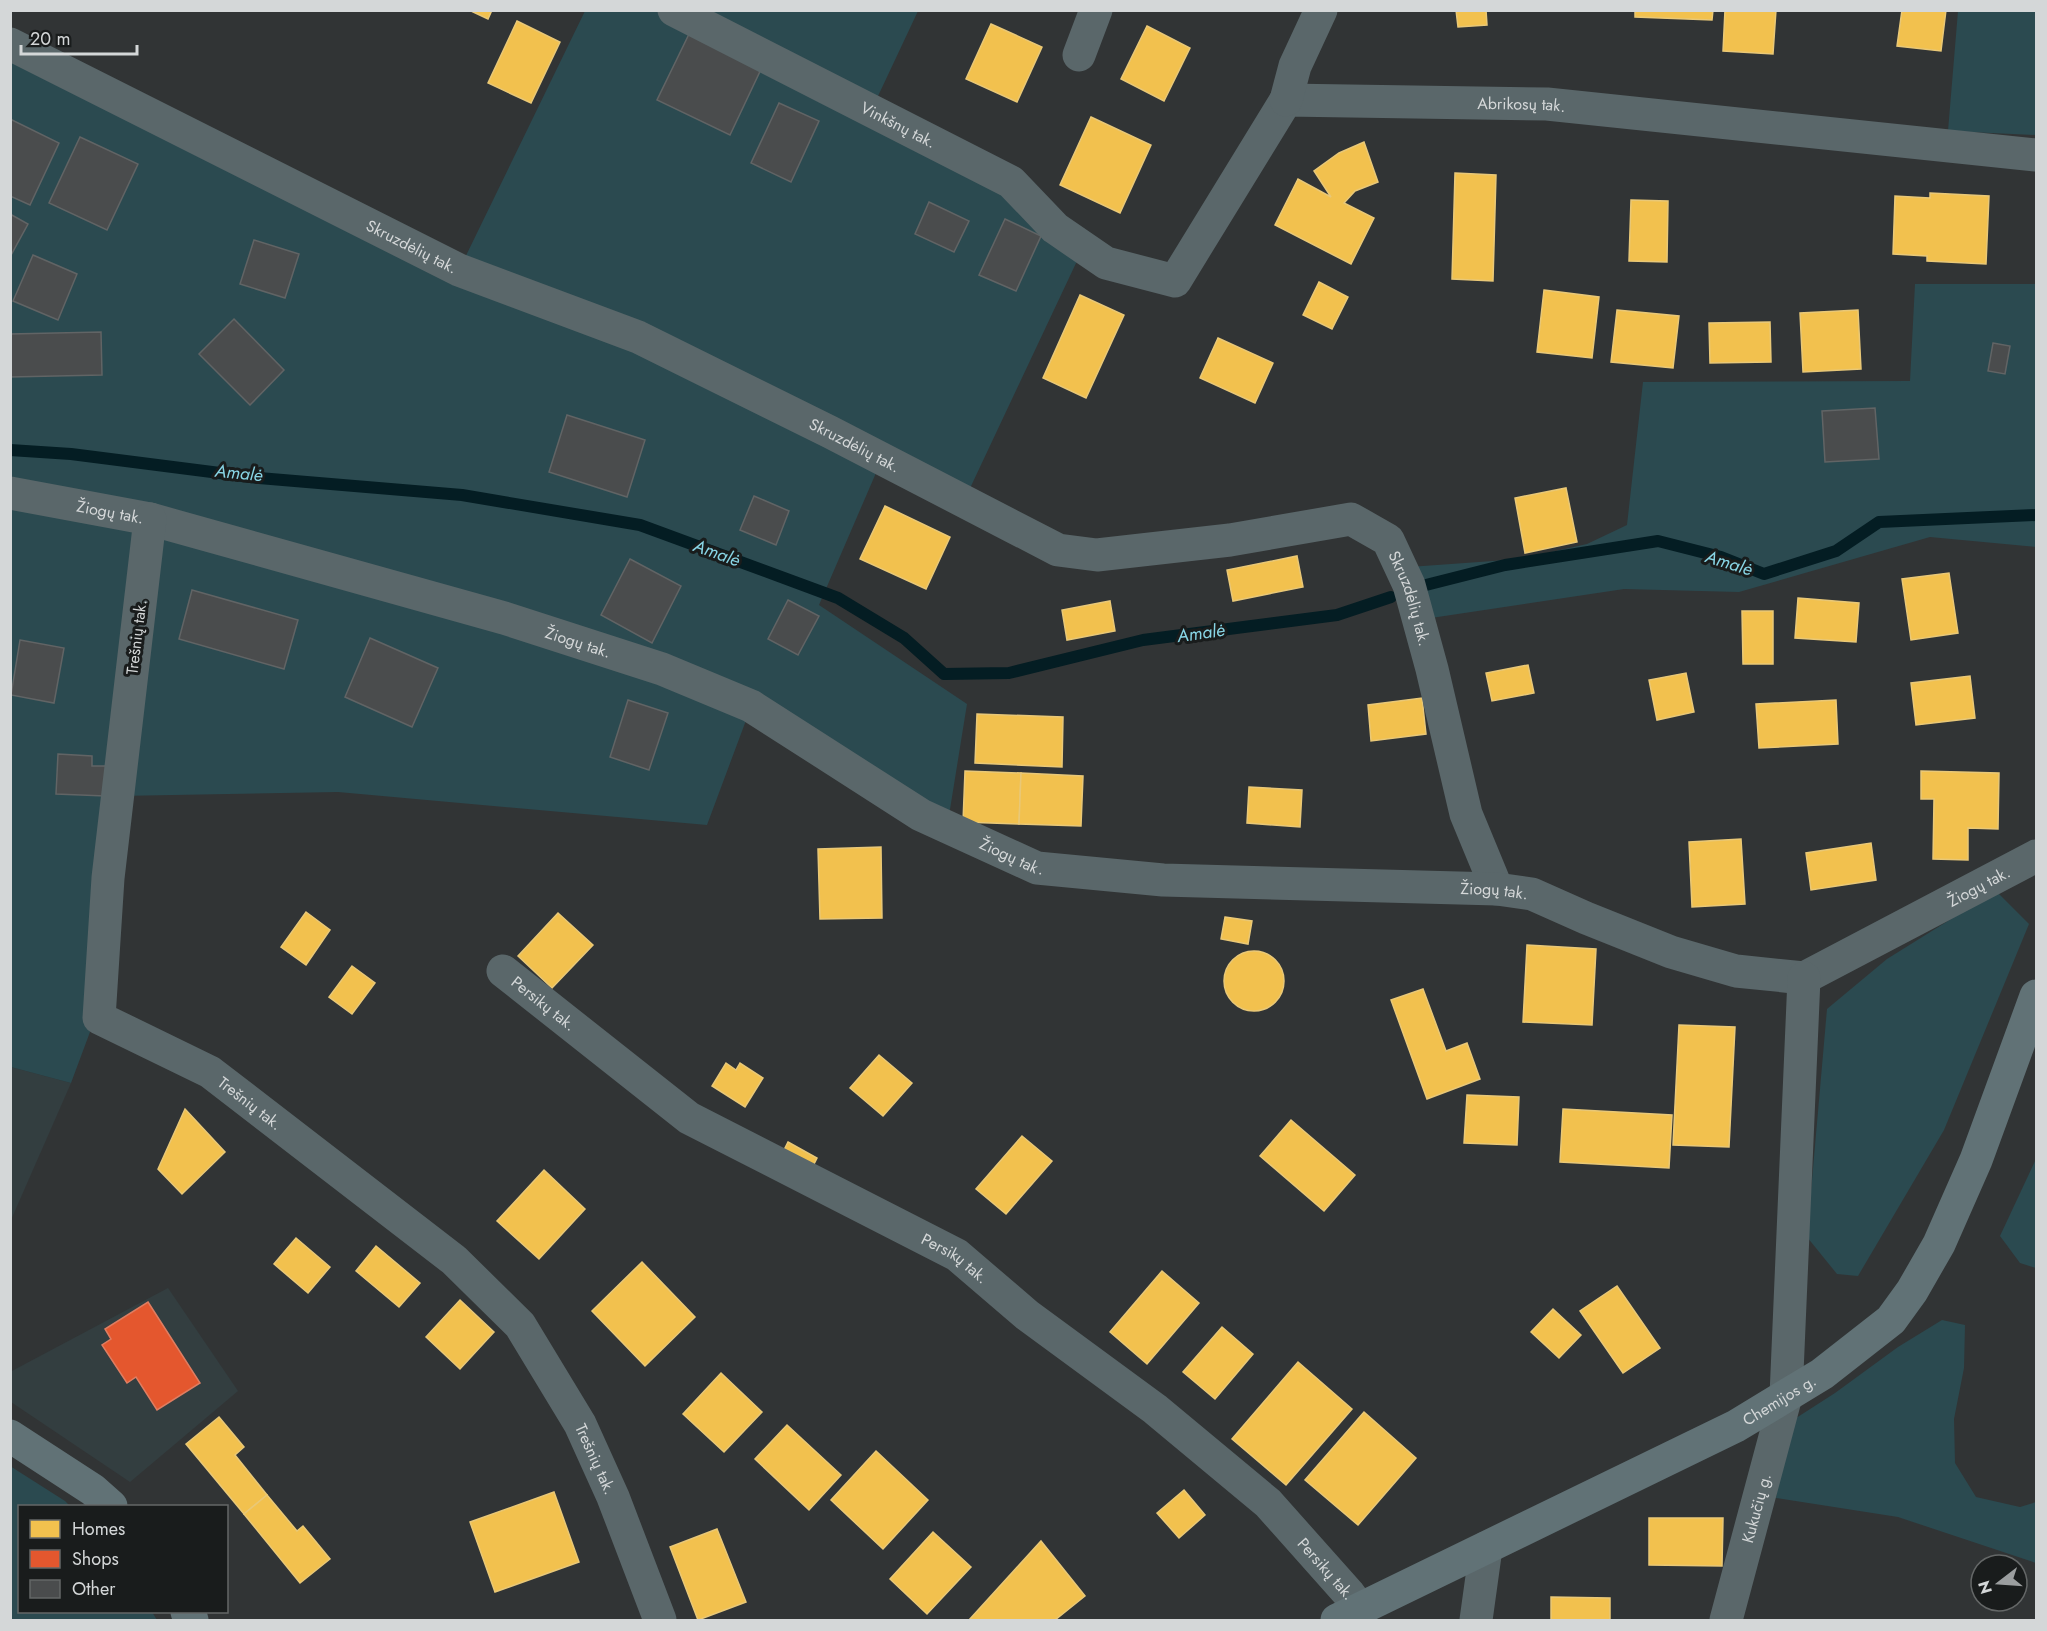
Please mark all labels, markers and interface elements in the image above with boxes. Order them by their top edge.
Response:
scale bar [21,18,136,56]
text: 20 m [30,26,70,52]
street label: Abrikosų tak. [1477,92,1567,118]
street label: Vinkšnų tak. [856,96,940,154]
street label: Skruzdėlių tak. [362,214,461,279]
street label: Skruzdėlių tak. [805,412,904,478]
water label: Amalė [213,457,264,488]
street label: Žiogų tak. [75,495,146,530]
water label: Amalė [689,532,744,573]
water label: Amalė [1701,543,1756,582]
street label: Skruzdėlių tak. [1383,547,1436,649]
street label: Trešnių tak. [120,598,153,676]
water label: Amalė [1174,617,1227,649]
street label: Žiogų tak. [542,621,614,664]
street label: Žiogų tak. [976,832,1044,881]
street label: Žiogų tak. [1944,861,2014,913]
street label: Žiogų tak. [1460,877,1530,905]
street label: Persikų tak. [506,971,581,1036]
street label: Trešnių tak. [213,1071,287,1136]
street label: Persikų tak. [917,1228,993,1289]
street label: Chemijos g. [1738,1369,1820,1432]
street label: Trešnių tak. [569,1420,621,1498]
street label: Kukučių g. [1736,1471,1777,1545]
legend [18,1505,228,1613]
text: Homes [72,1516,125,1542]
street label: Persikų tak. [1292,1533,1361,1605]
text: Shops [72,1546,119,1572]
north arrow [1969,1553,2029,1613]
text: Other [72,1576,116,1602]
text: N [1972,1578,1998,1597]

